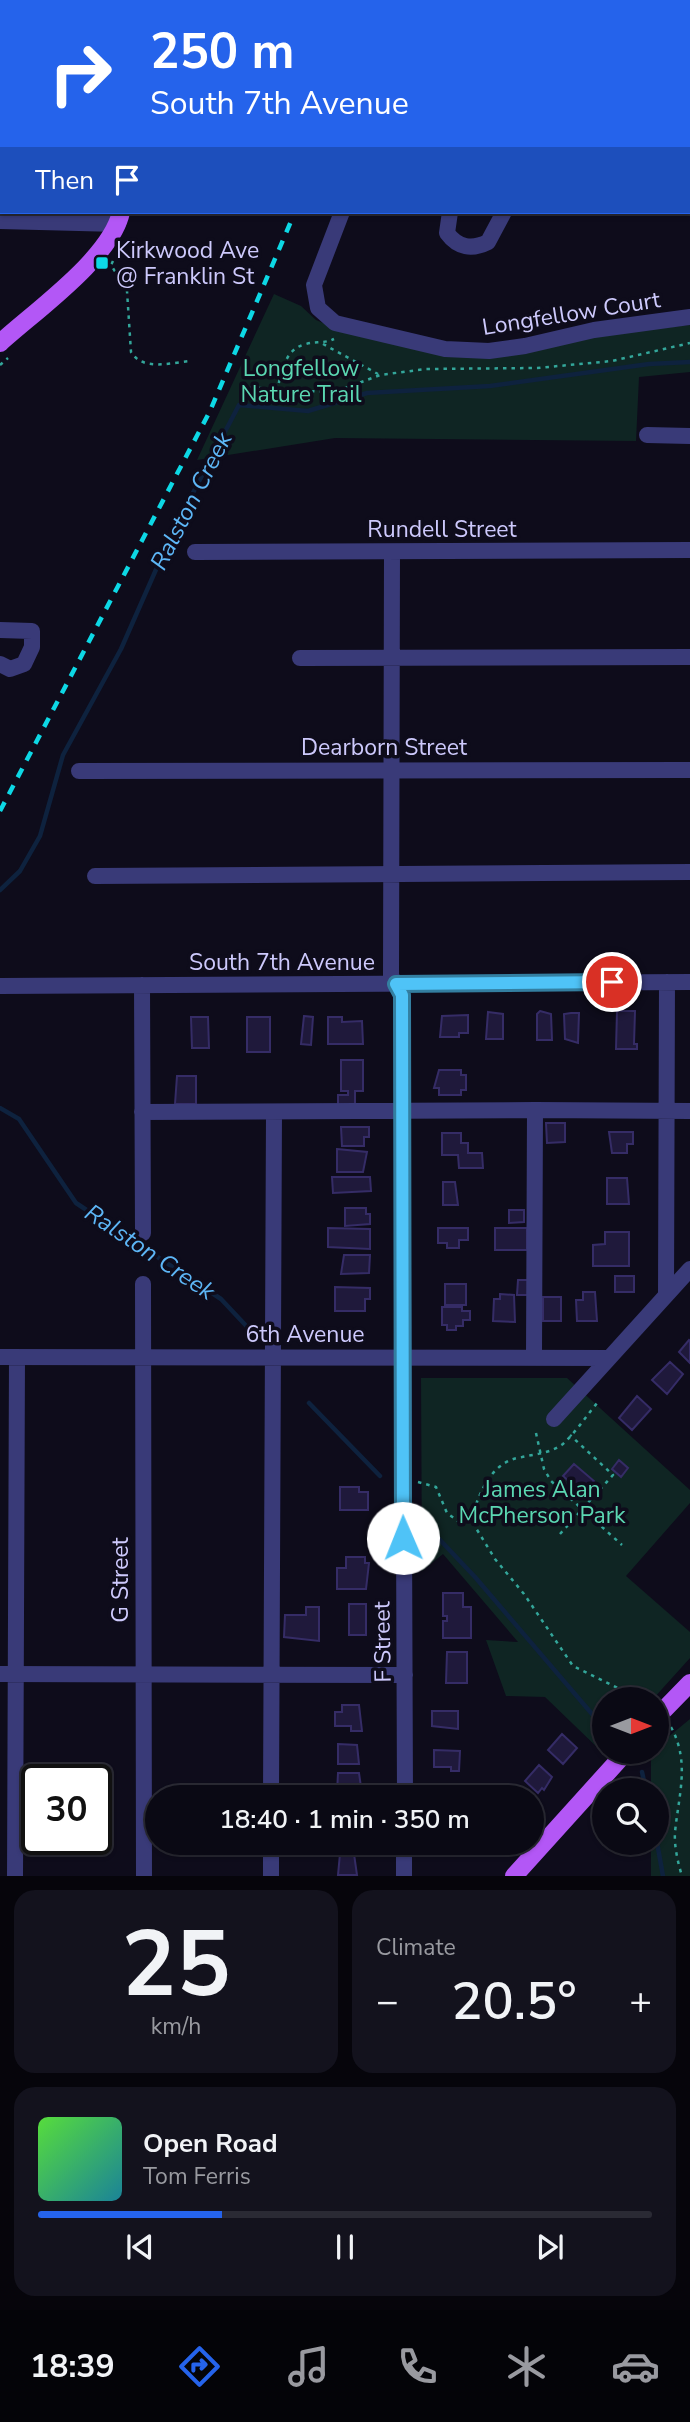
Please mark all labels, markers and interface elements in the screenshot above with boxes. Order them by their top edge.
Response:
text: 250 m [150,18,294,85]
icon: right [35,28,126,119]
text: South 7th Avenue [150,82,409,125]
icon: arrive [108,161,146,199]
text: Then [35,163,94,198]
place label: Kirkwood Ave @ Franklin St [116,235,259,292]
marker: Kirkwood Ave @ Franklin St [94,255,110,271]
street label: Longfellow Court [480,284,663,343]
park label: Longfellow Nature Trail [241,353,362,410]
water label: Ralston Creek [143,426,240,575]
street label: Rundell Street [367,514,518,545]
street label: Dearborn Street [301,732,468,763]
street label: South 7th Avenue [189,947,375,978]
pin [582,952,642,1012]
icon: arrive [593,963,631,1001]
water label: Ralston Creek [79,1197,222,1308]
street label: 6th Avenue [245,1319,365,1350]
park label: James Alan McPherson Park [458,1474,626,1531]
position arrow [366,1501,440,1575]
street label: G Street [105,1536,136,1623]
street label: F Street [366,1600,399,1683]
north arrow [592,1687,668,1764]
map controls [592,1687,669,1855]
speed limit sign: 30 [21,1764,112,1855]
button: search [592,1778,669,1855]
text: 18:40 · 1 min · 350 m [219,1802,470,1837]
text: 25 [121,1903,231,2027]
text: Climate [376,1932,456,1963]
text: 20.5° [451,1966,577,2037]
text: − [376,1976,399,2027]
text: + [629,1976,652,2027]
text: km/h [151,2011,201,2042]
text: Open Road [143,2126,278,2161]
text: Tom Ferris [143,2161,251,2192]
icon: previous [121,2228,159,2266]
icon: pause [326,2228,364,2266]
icon: next [531,2228,569,2266]
icon: directions [175,2342,224,2391]
icon: music [284,2342,333,2391]
icon: phone [393,2342,442,2391]
icon: climate [502,2342,551,2391]
icon: car [611,2342,660,2391]
text: 18:39 [30,2345,115,2388]

